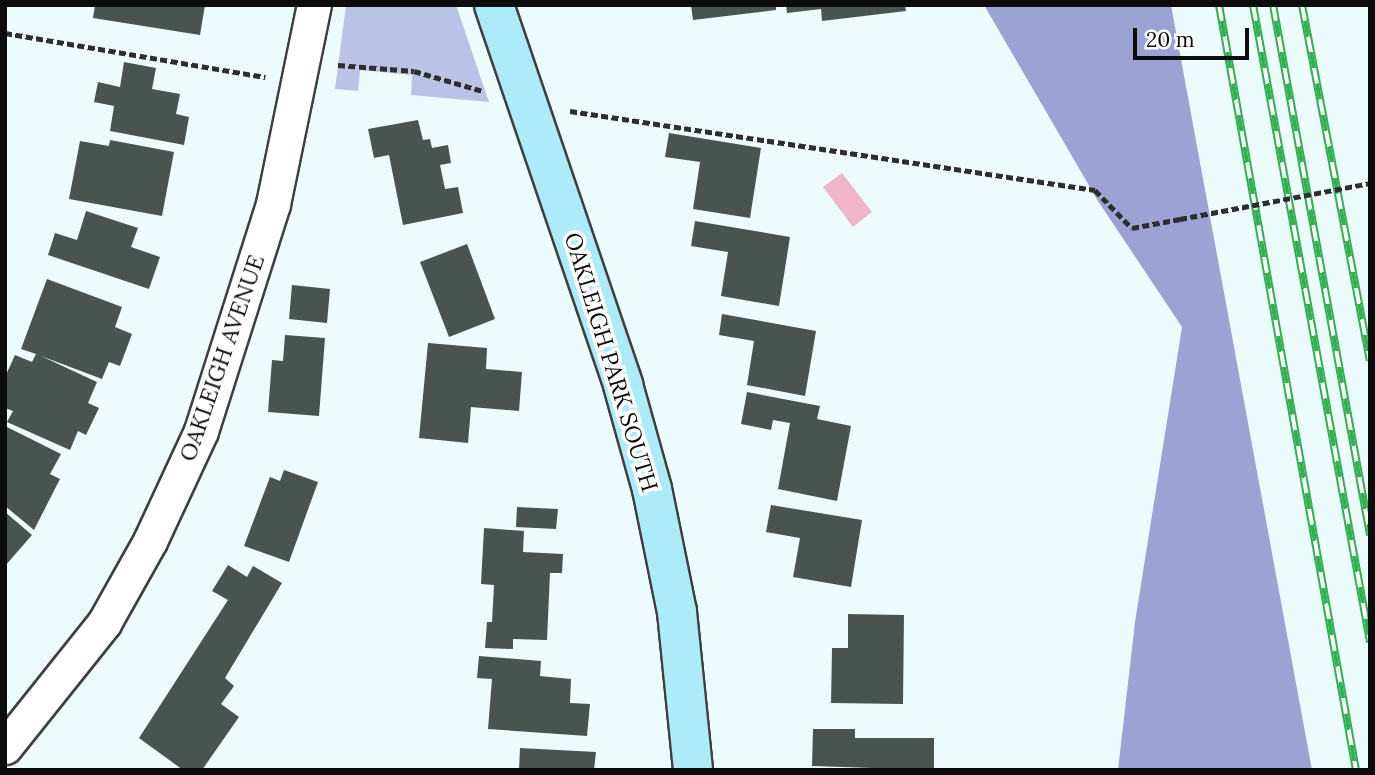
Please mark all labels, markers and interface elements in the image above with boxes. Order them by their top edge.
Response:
scale bar [1137,14,1252,58]
text: 20 m [1146,26,1195,53]
street label: OAKLEIGH PARK SOUTH [558,229,664,495]
street label: OAKLEIGH AVENUE [174,251,270,465]

